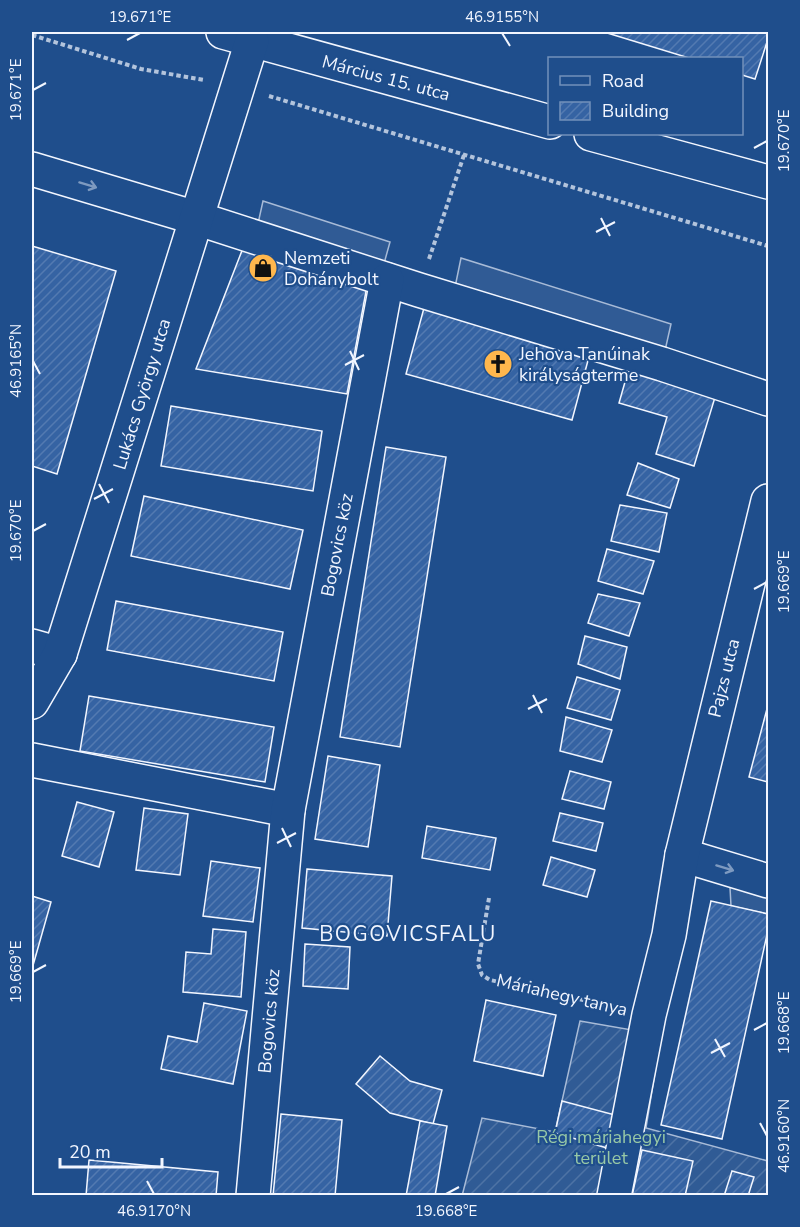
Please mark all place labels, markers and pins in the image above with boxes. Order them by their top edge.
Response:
place label: Nemzeti Dohánybolt [284,246,379,291]
shop icon: Nemzeti Dohánybolt [247,252,279,284]
place label: Jehova Tanúinak királyságterme [518,342,651,387]
church icon: Jehova Tanúinak királyságterme [482,348,514,380]

